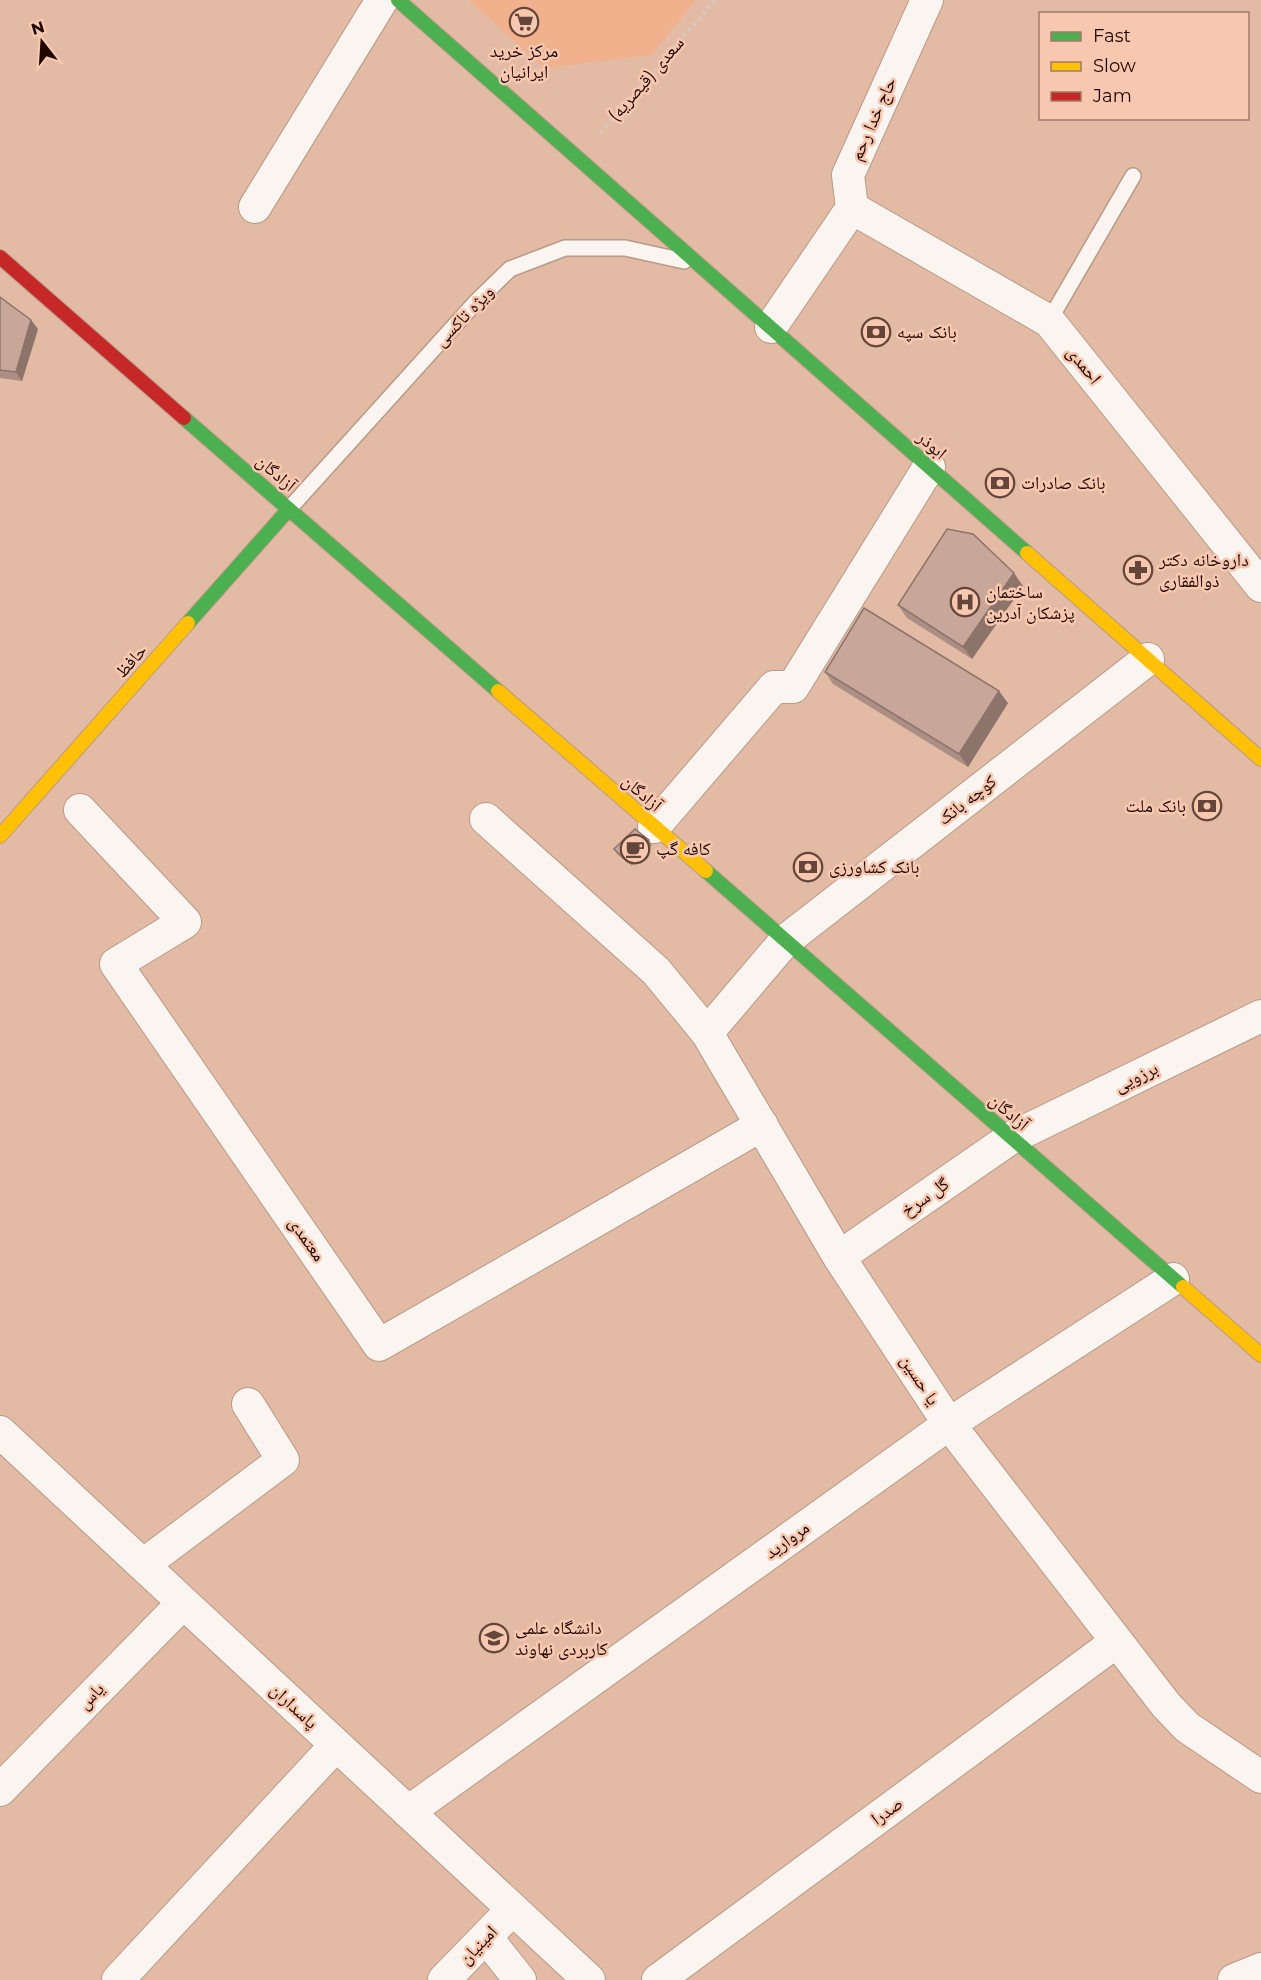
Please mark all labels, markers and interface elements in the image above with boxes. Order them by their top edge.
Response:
supermarket icon: مرکز خرید ایرانیان [508,6,540,38]
north arrow [12,12,72,72]
legend [1039,12,1249,120]
text: N [29,17,47,39]
text: Fast [1093,25,1131,47]
street label: سعدی (قیصریه) [603,32,689,126]
place label: مرکز خرید ایرانیان [490,40,558,83]
text: Slow [1093,55,1136,77]
street label: حاج خدا رحم [845,74,902,165]
text: Jam [1092,85,1132,107]
street label: ویژه تاکسی [430,281,498,351]
bank icon: بانک سپه [860,316,892,348]
place label: بانک سپه [897,321,957,343]
street label: احمدی [1062,341,1106,389]
street label: ابوذر [912,426,951,464]
street label: آزادگان [252,450,301,497]
bank icon: بانک صادرات [984,467,1016,499]
place label: بانک صادرات [1021,472,1105,494]
place label: داروخانه دکتر ذوالفقاری [1158,549,1249,592]
pharmacy icon: داروخانه دکتر ذوالفقاری [1122,554,1154,586]
place label: ساختمان پزشکان آدرین [986,581,1075,624]
hospital icon: ساختمان پزشکان آدرین [949,586,981,618]
street label: حافظ [110,640,152,682]
street label: آزادگان [618,770,667,817]
street label: کوچه بانک [933,770,1001,830]
bank icon: بانک ملت [1191,790,1223,822]
place label: بانک ملت [1126,795,1186,817]
cafe icon: کافه گپ [619,833,651,865]
place label: کافه گپ [656,838,711,860]
bank icon: بانک کشاورزی [792,851,824,883]
place label: بانک کشاورزی [829,856,920,878]
street label: برزویی [1110,1057,1162,1097]
street label: آزادگان [985,1089,1034,1136]
street label: گل سرخ [897,1172,954,1222]
street label: معتمدی [284,1213,330,1265]
street label: یا حسین [896,1351,944,1409]
street label: مروارید [760,1516,814,1564]
place label: دانشگاه علمی کاربردی نهاوند [515,1617,608,1660]
school or university icon: دانشگاه علمی کاربردی نهاوند [478,1622,510,1654]
street label: یاس [73,1678,109,1714]
street label: پاسداران [265,1678,322,1734]
street label: صدرا [867,1792,907,1830]
street label: امینیان [454,1921,502,1969]

